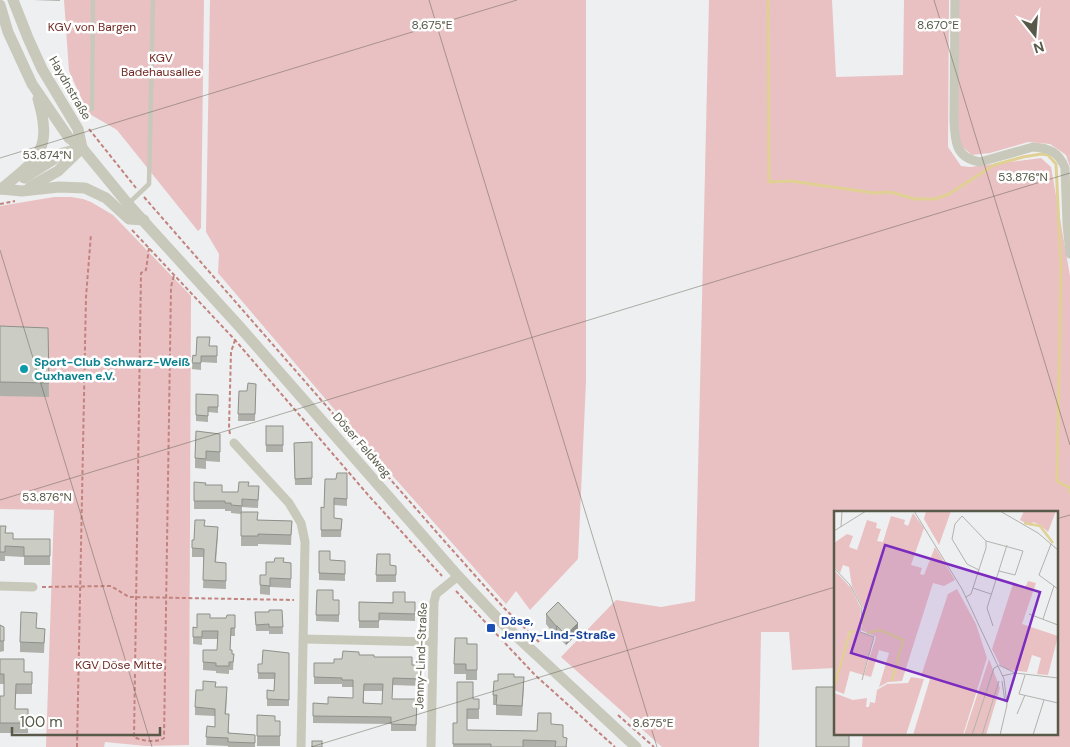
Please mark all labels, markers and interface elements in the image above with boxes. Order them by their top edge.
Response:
north arrow [1010,10,1060,60]
text: 8.675°E [412,17,453,33]
text: 8.670°E [917,17,959,33]
park label: KGV von Bargen [48,19,136,35]
text: N [1031,37,1046,58]
park label: KGV Badehausallee [121,50,201,80]
street label: Haydnstraße [45,53,95,123]
text: 53.874°N [22,147,72,163]
text: 53.876°N [998,169,1048,185]
place label: Sport-Club Schwarz-Weiß Cuxhaven e.V. [34,354,190,384]
marker: Sport-Club Schwarz-Weiß Cuxhaven e.V. [18,363,30,375]
street label: Döser Feldweg [329,409,395,481]
text: 53.876°N [22,489,72,505]
inset map [834,511,1058,734]
street label: Jenny-Lind-Straße [411,602,431,710]
place label: Döse, Jenny-Lind-Straße [501,613,616,643]
marker: Döse, Jenny-Lind-Straße [485,622,497,634]
park label: KGV Döse Mitte [75,657,163,673]
scale bar [12,704,160,736]
text: 100 m [20,712,63,732]
text: 8.675°E [633,715,674,731]

